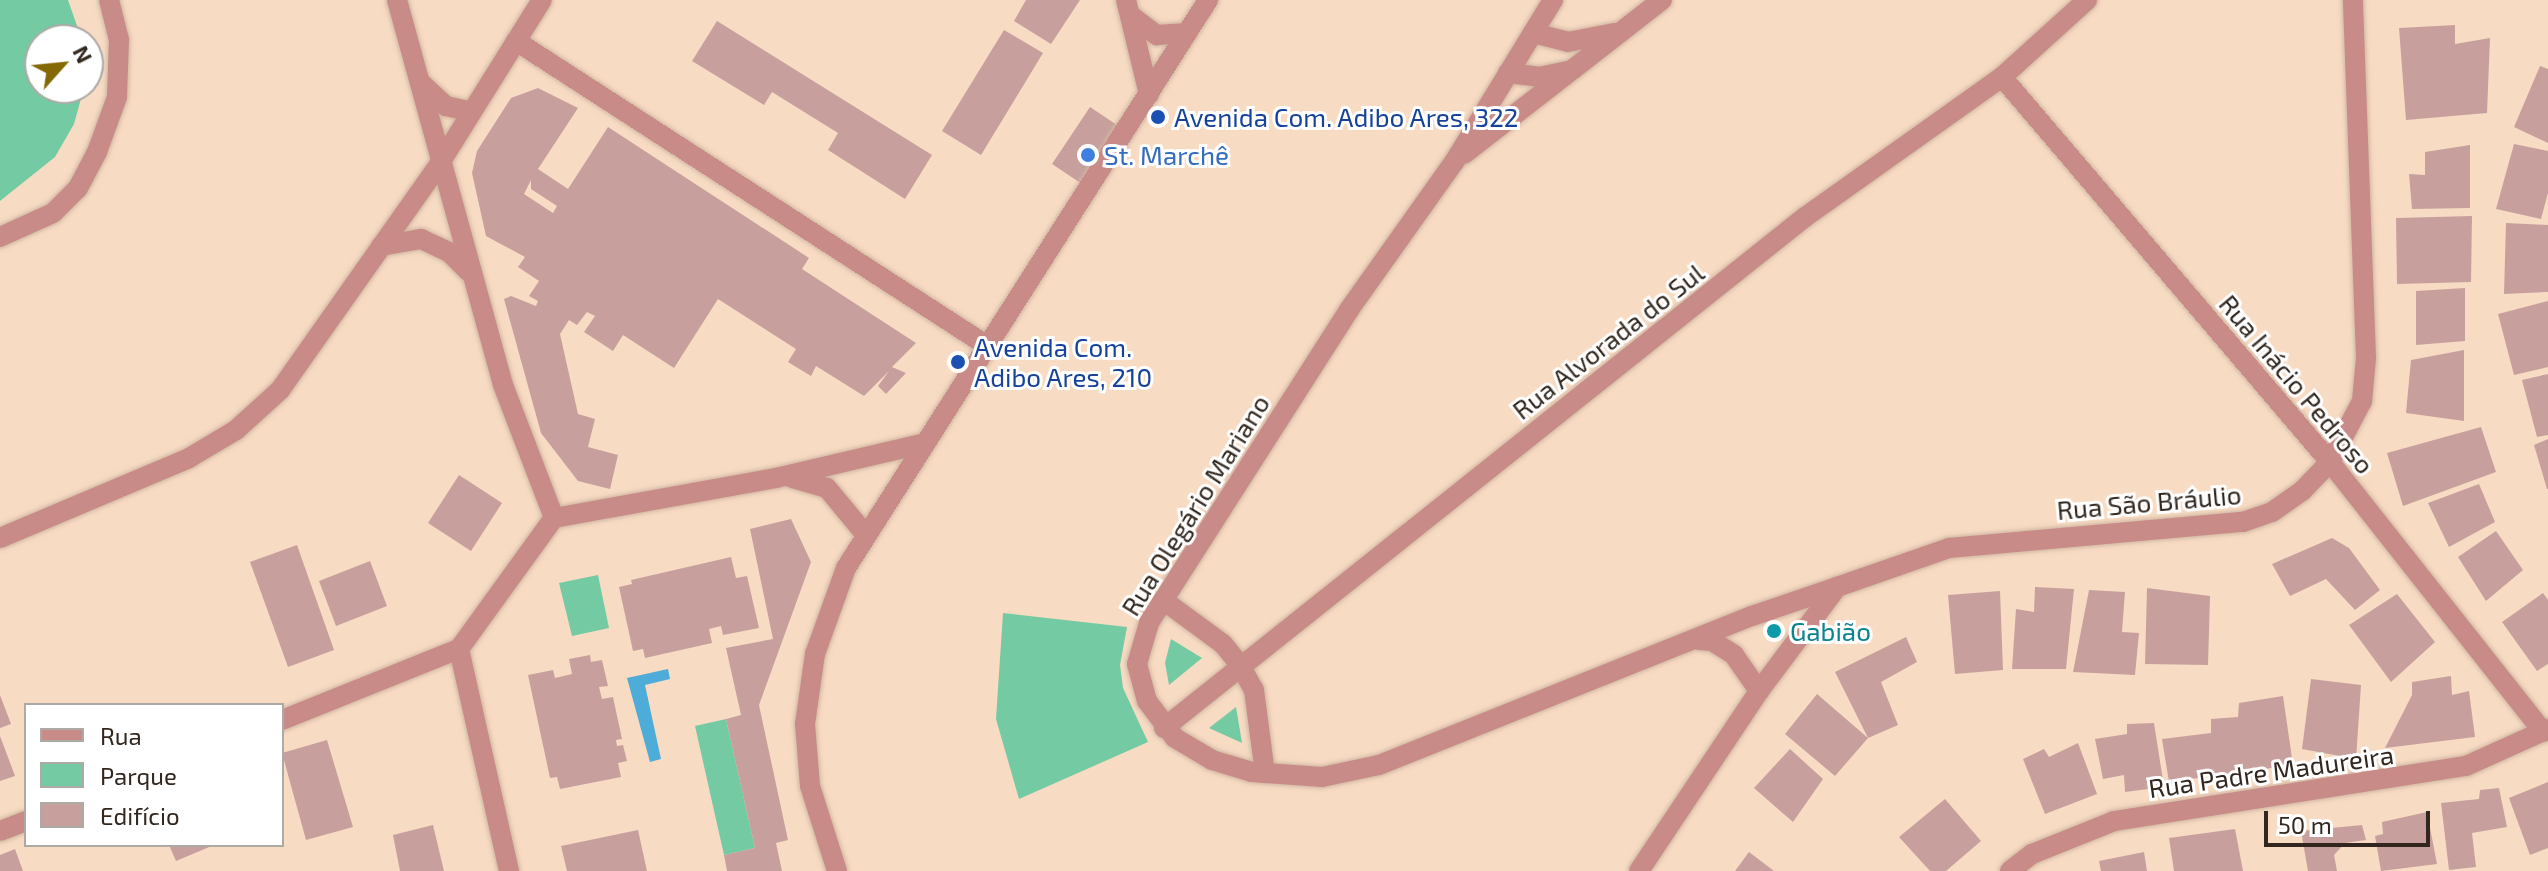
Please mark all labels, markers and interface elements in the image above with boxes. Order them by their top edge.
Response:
north arrow [24,24,104,104]
text: N [68,41,99,67]
place label: Avenida Com. Adibo Ares, 322 [1174,101,1520,133]
marker: Avenida Com. Adibo Ares, 322 [1149,108,1167,126]
place label: St. Marchê [1104,139,1229,171]
marker: St. Marchê [1079,146,1097,164]
street label: Rua Alvorada do Sul [1506,256,1710,426]
street label: Rua Inácio Pedroso [2213,288,2381,480]
place label: Avenida Com. Adibo Ares, 210 [974,331,1153,392]
marker: Avenida Com. Adibo Ares, 210 [949,353,967,371]
street label: Rua Olegário Mariano [1114,389,1276,621]
street label: Rua São Bráulio [2056,478,2242,526]
place label: Gabião [1790,615,1871,647]
marker: Gabião [1765,622,1783,640]
legend [24,703,284,847]
text: Rua [100,721,142,750]
street label: Rua Padre Madureira [2146,738,2396,804]
text: Parque [100,761,177,790]
scale bar [2268,795,2434,845]
text: Edifício [100,801,180,830]
text: 50 m [2278,810,2332,839]

